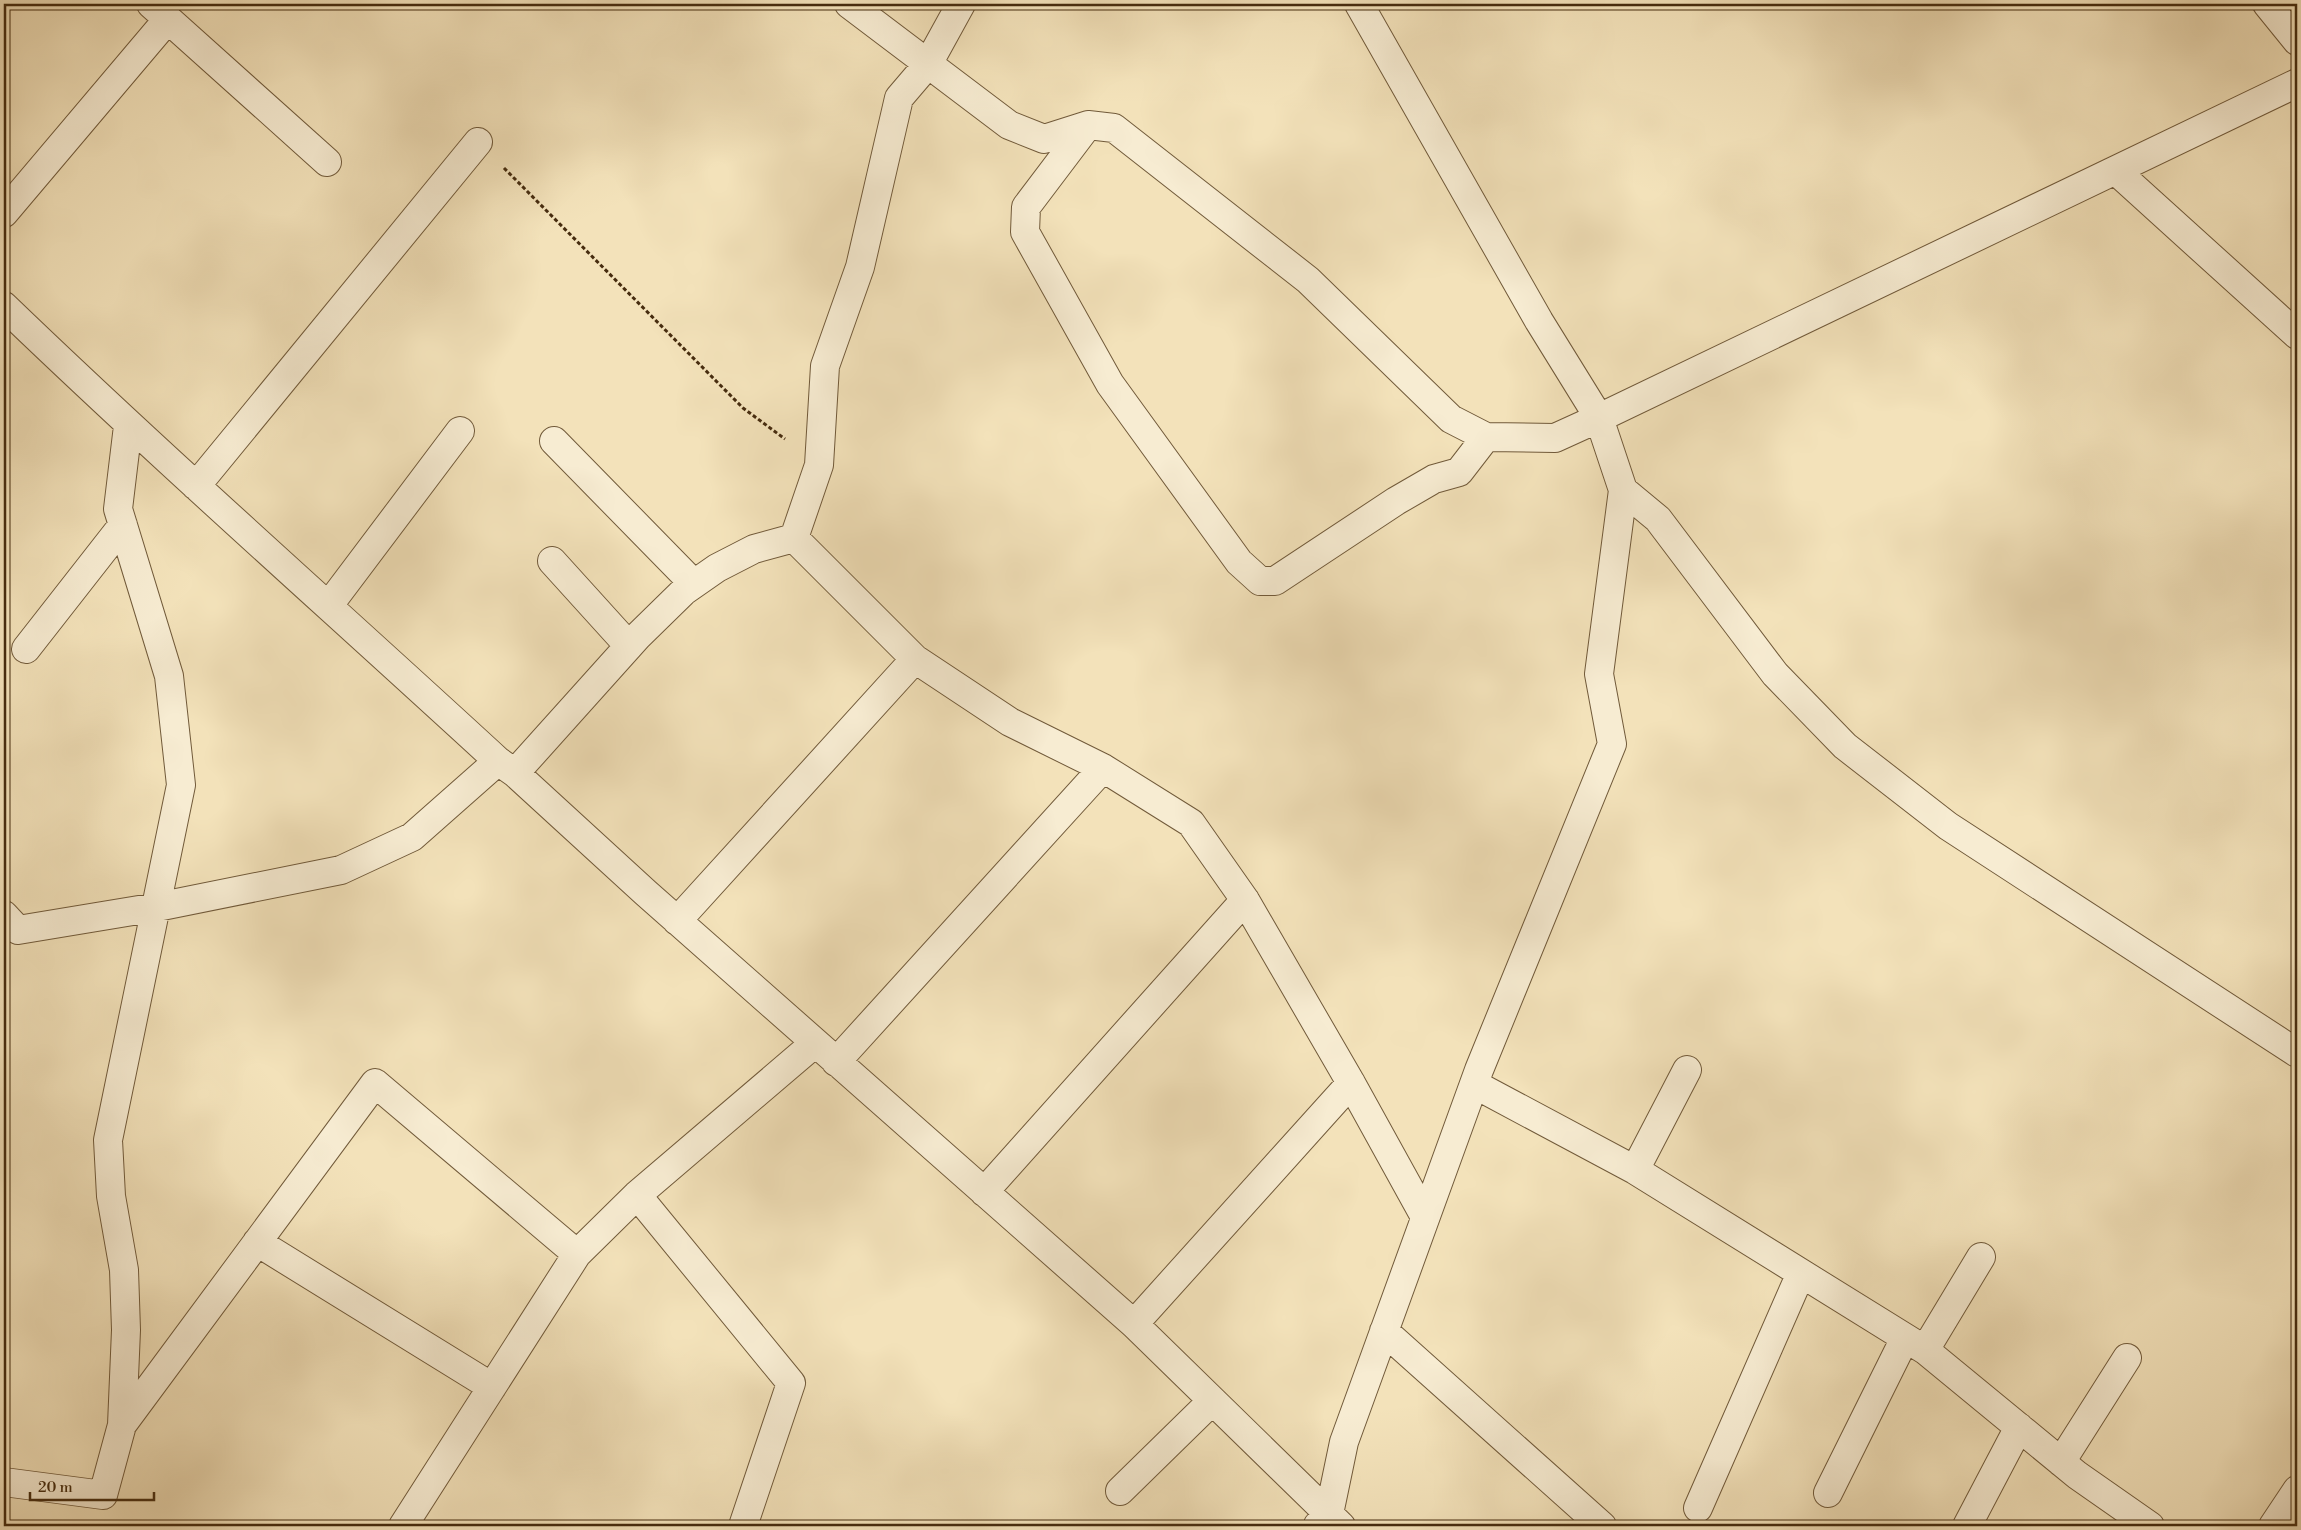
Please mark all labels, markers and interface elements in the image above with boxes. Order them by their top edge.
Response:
scale bar [30,1470,154,1502]
text: 20 m [38,1478,73,1497]

